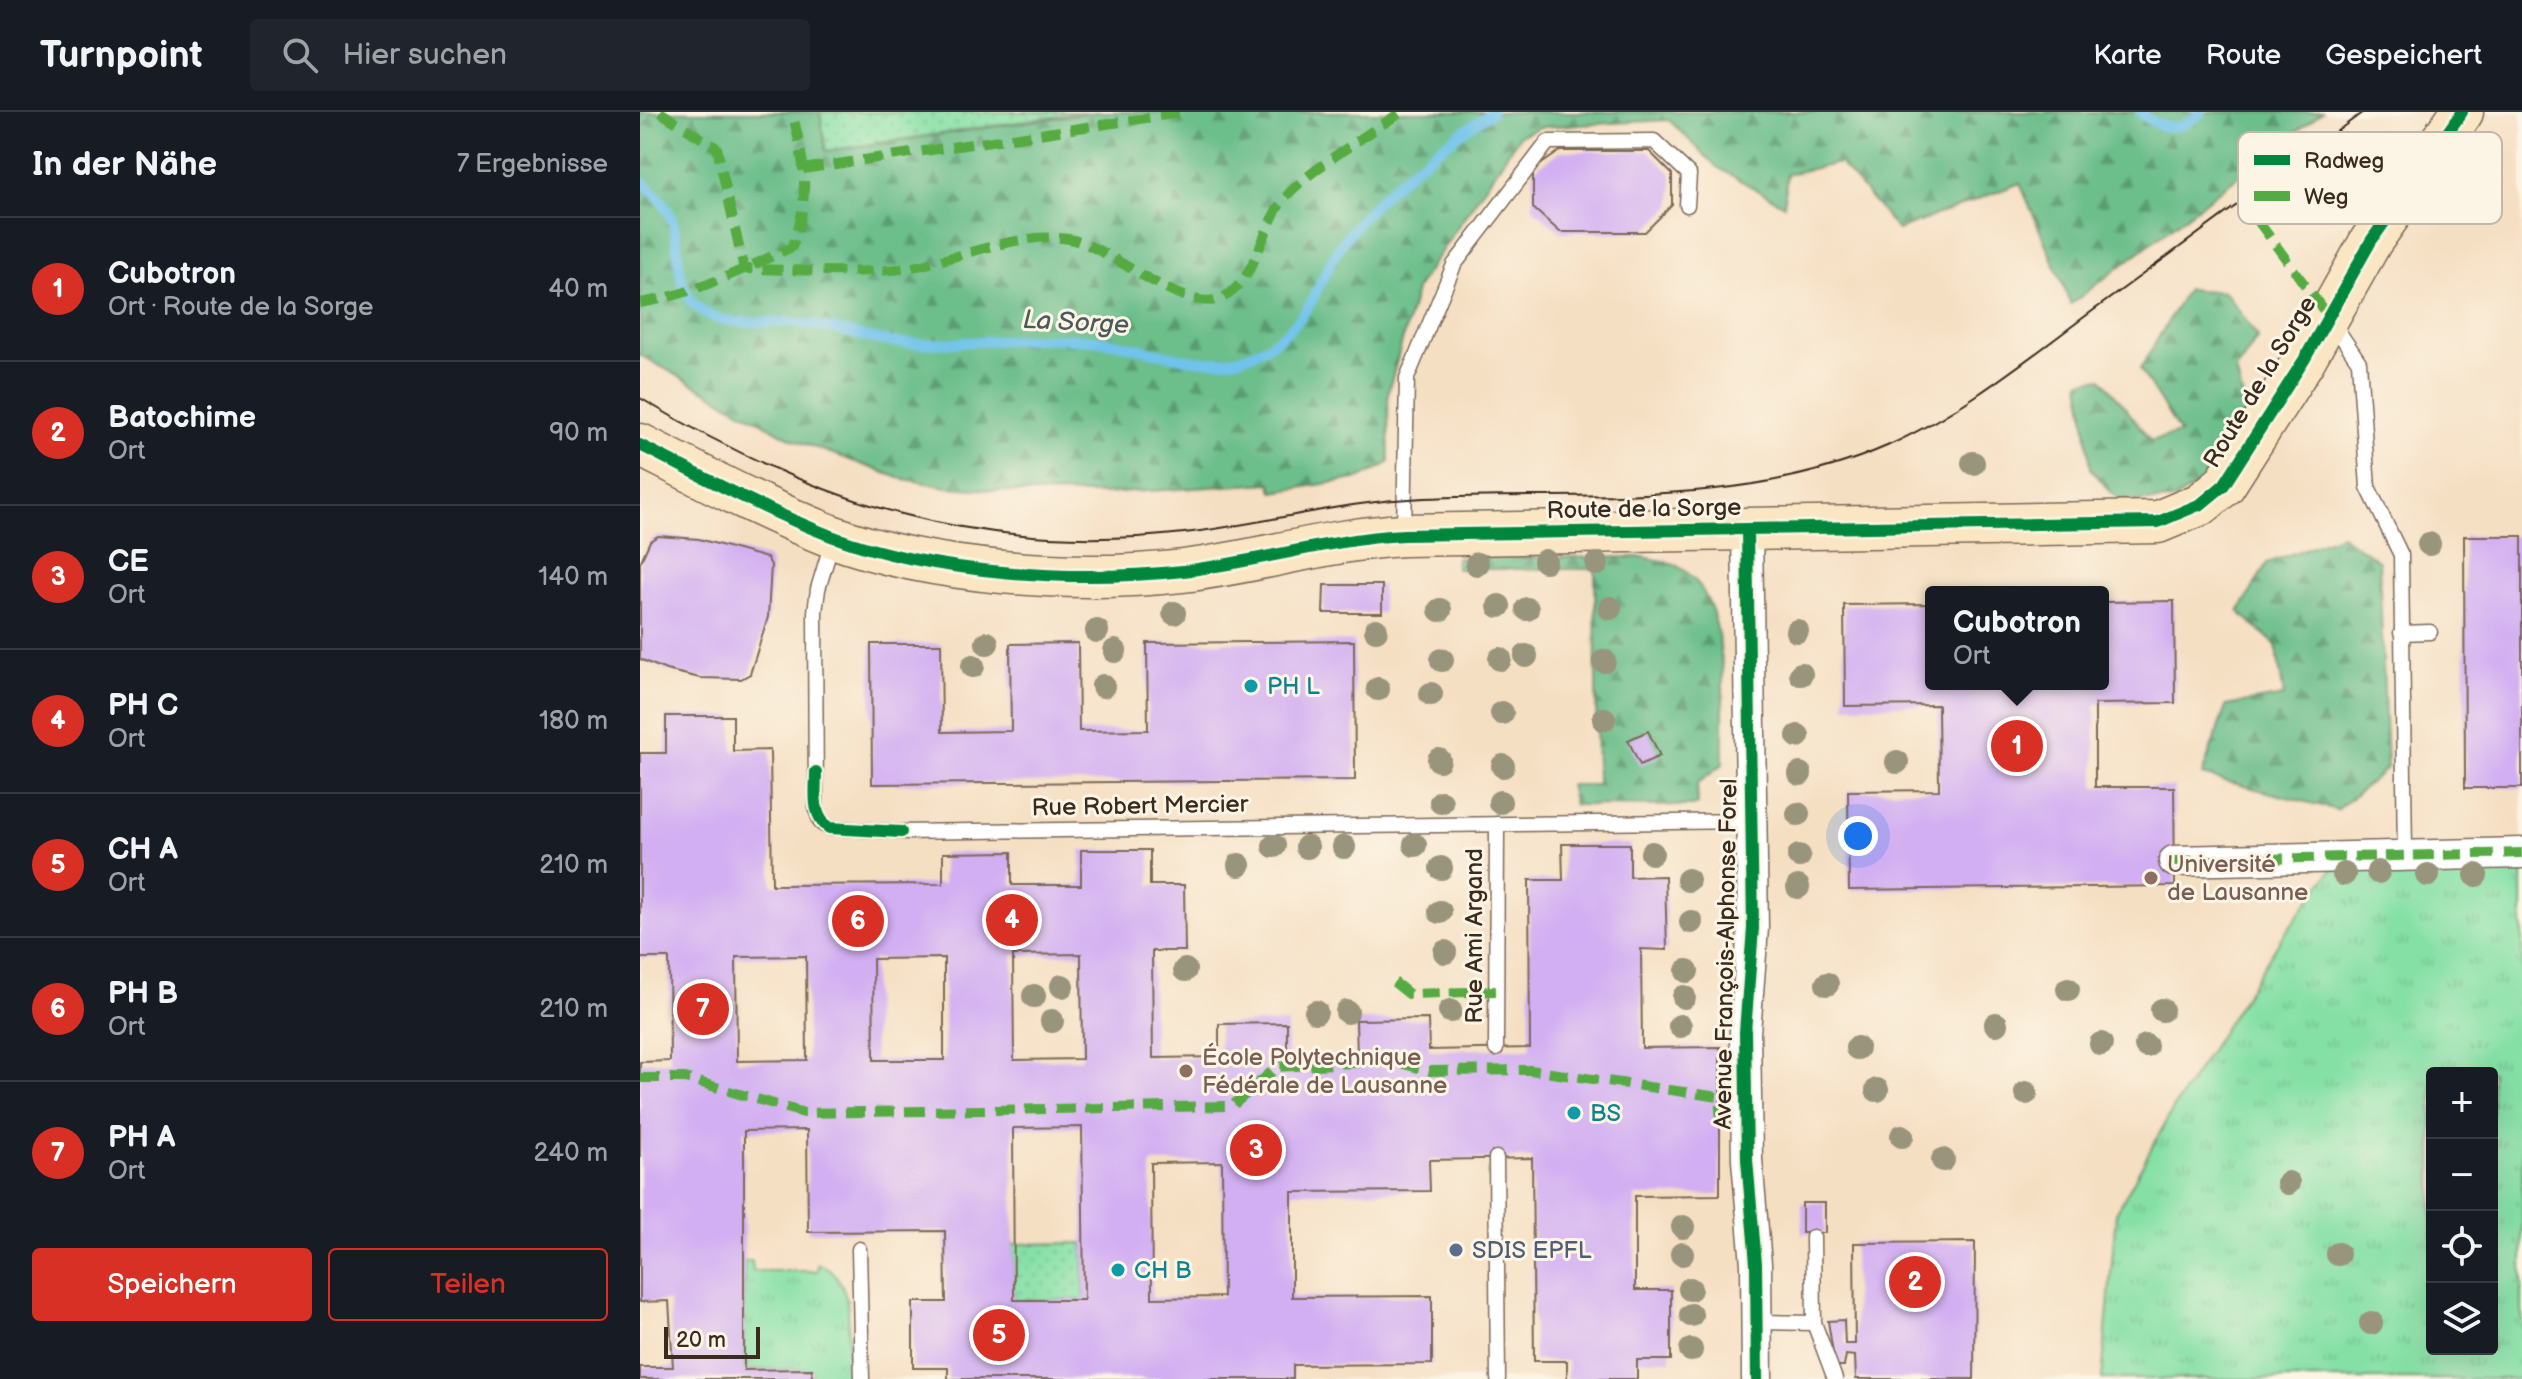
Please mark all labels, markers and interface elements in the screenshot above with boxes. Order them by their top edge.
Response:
search box [250,19,810,91]
text: Turnpoint [40,33,202,78]
icon: search [278,33,322,77]
text: Hier suchen [342,37,507,73]
text: Karte [2093,39,2162,72]
text: Route [2206,39,2281,72]
text: Gespeichert [2325,39,2482,72]
legend [2238,132,2502,224]
text: In der Nähe [32,144,217,185]
text: Radweg [2304,148,2384,175]
text: 7 Ergebnisse [457,149,608,180]
text: Weg [2304,184,2349,211]
text: Cubotron [108,256,236,292]
text: 1 [53,274,63,305]
text: 40 m [548,274,608,305]
street label: Route de la Sorge [2197,291,2323,473]
text: Ort · Route de la Sorge [108,292,374,323]
water label: La Sorge [1022,305,1130,341]
text: Batochime [108,400,256,436]
text: 2 [50,418,66,449]
text: 90 m [549,418,608,449]
text: Ort [108,436,145,467]
street label: Route de la Sorge [1546,493,1742,525]
text: CE [108,544,149,580]
text: 3 [50,562,66,593]
text: 140 m [538,562,608,593]
text: Ort [108,580,145,611]
popup [1925,586,2109,690]
text: Cubotron [1953,605,2081,641]
text: Ort [1953,641,1990,672]
place label: PH L [1267,672,1320,701]
marker: PH L [1242,677,1260,695]
text: PH C [108,688,178,724]
text: 4 [50,706,66,737]
text: 180 m [539,706,608,737]
pin: 1 [1991,716,2043,776]
text: Ort [108,724,145,755]
street label: Avenue François-Alphonse Forel [1708,778,1744,1130]
street label: Rue Robert Mercier [1031,790,1249,822]
your location [1838,816,1878,856]
text: CH A [108,832,178,868]
street label: Rue Ami Argand [1460,848,1489,1024]
text: 5 [50,850,66,881]
text: 210 m [539,850,608,881]
place label: Université de Lausanne [2167,850,2308,907]
text: Ort [108,868,145,899]
marker: Université de Lausanne [2142,869,2160,887]
pin: 4 [986,890,1038,950]
pin: 6 [832,891,884,951]
text: PH B [108,976,178,1012]
pin: 7 [677,979,729,1039]
text: 6 [50,994,66,1025]
text: 210 m [539,994,608,1025]
text: Ort [108,1012,145,1043]
place label: École Polytechnique Fédérale de Lausanne [1202,1042,1447,1100]
marker: École Polytechnique Fédérale de Lausanne [1177,1062,1195,1080]
map controls [2426,1067,2498,1355]
button: + [2426,1067,2498,1139]
place label: BS [1590,1099,1621,1128]
marker: BS [1565,1104,1583,1122]
text: PH A [108,1120,175,1156]
pin: 3 [1230,1120,1282,1180]
text: 7 [51,1138,65,1169]
text: 240 m [533,1138,608,1169]
button: − [2426,1139,2498,1211]
text: Ort [108,1156,145,1187]
button: locate [2426,1211,2498,1283]
place label: SDIS EPFL [1472,1236,1592,1265]
marker: SDIS EPFL [1447,1241,1465,1259]
button: Speichern [32,1248,312,1321]
button: Teilen [328,1248,608,1321]
pin: 2 [1889,1252,1941,1312]
place label: CH B [1134,1256,1192,1285]
marker: CH B [1109,1261,1127,1279]
button: layers [2426,1283,2498,1355]
pin: 5 [973,1305,1025,1365]
scale bar [664,1323,760,1359]
text: 20 m [676,1327,726,1354]

